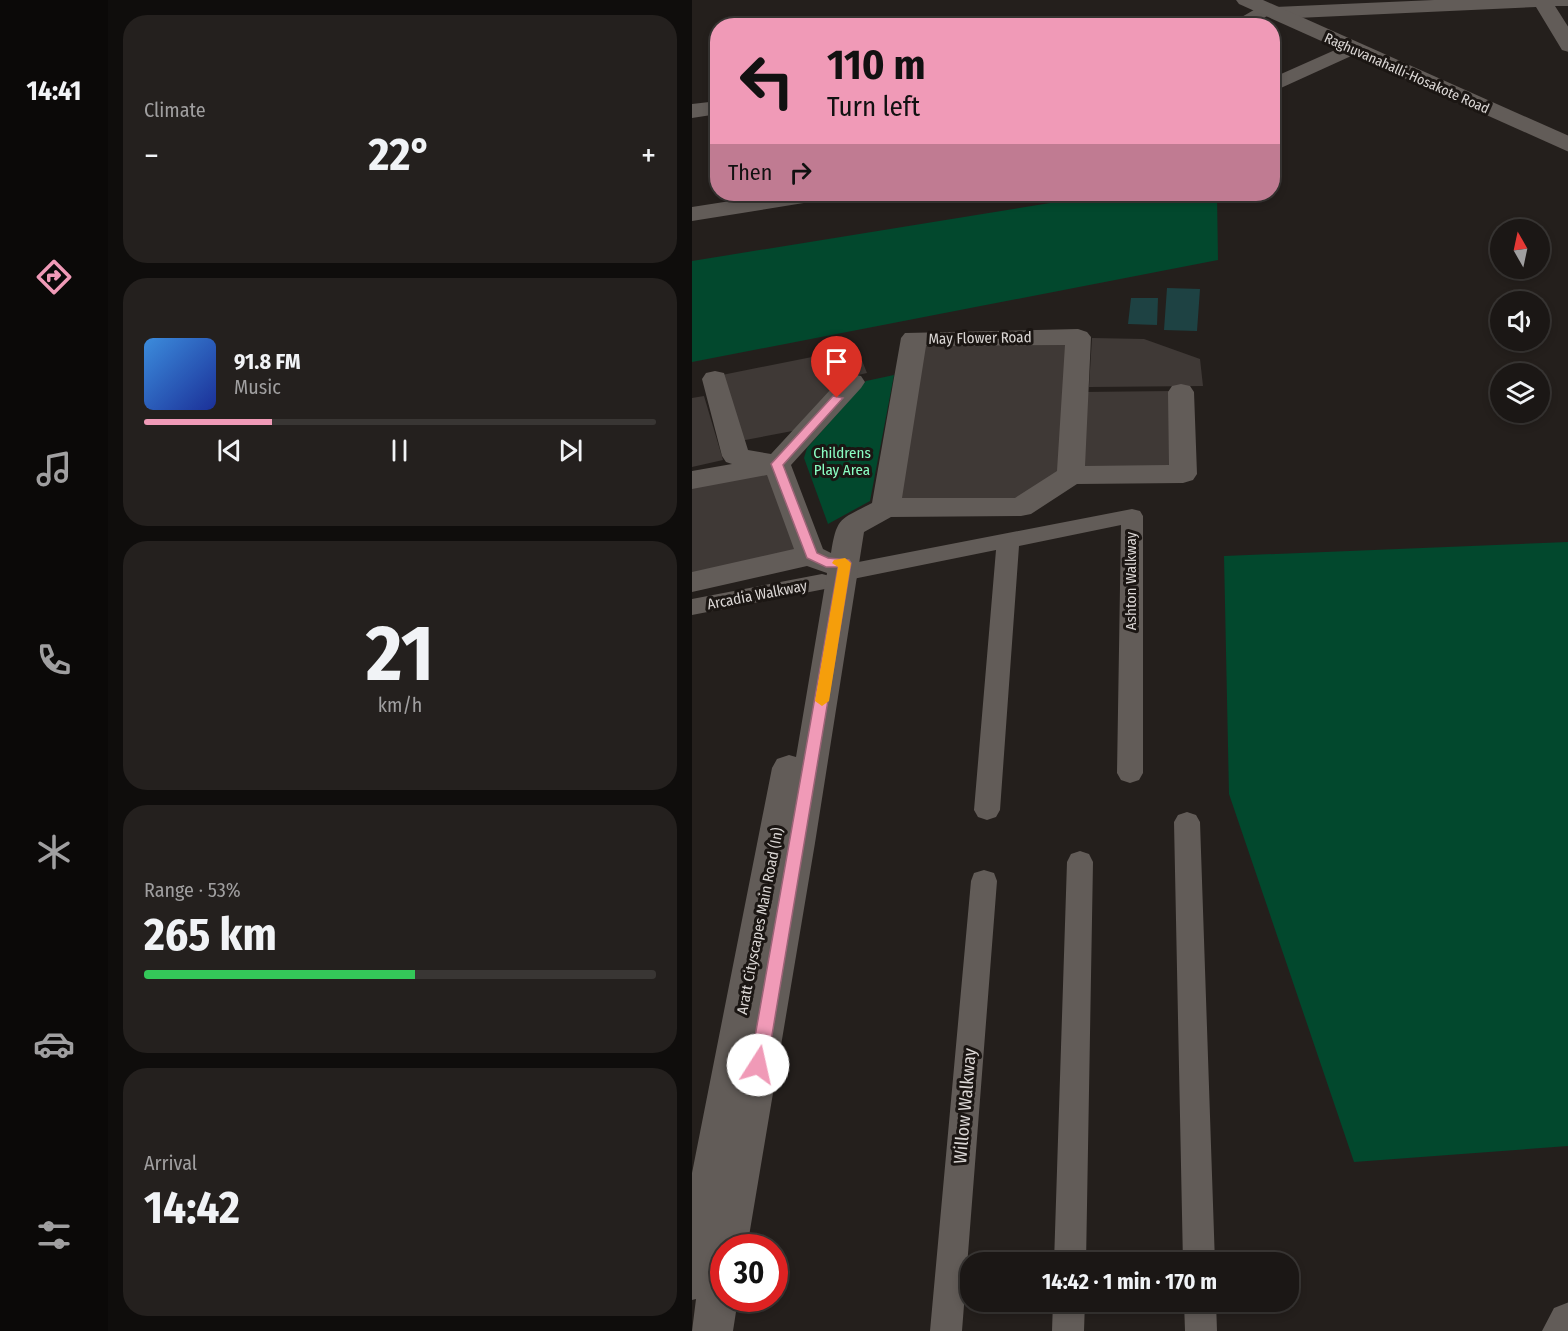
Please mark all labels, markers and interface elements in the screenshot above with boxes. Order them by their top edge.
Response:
street label: Raghuvanahalli-Hosakote Road [1322,29,1492,118]
text: 110 m [827,40,926,90]
icon: left [728,42,806,120]
text: 14:41 [27,75,81,107]
text: Turn left [827,91,920,123]
text: Climate [144,98,206,122]
text: 22° [369,128,431,182]
text: − [144,136,159,176]
text: + [641,136,656,176]
icon: right [784,156,817,189]
text: Then [728,159,772,186]
north arrow [1490,219,1550,279]
map controls [1490,219,1550,423]
icon: directions [33,256,75,298]
button: sound [1490,291,1550,351]
street label: May Flower Road [928,328,1032,348]
pin [811,336,862,398]
icon: arrive [820,345,853,378]
text: 91.8 FM [234,348,301,375]
button: layers [1490,363,1550,423]
text: Music [234,375,281,399]
icon: previous [213,434,246,467]
icon: pause [383,434,416,467]
icon: next [554,434,587,467]
park label: Childrens Play Area [813,444,871,479]
icon: music [33,448,75,490]
street label: Ashton Walkway [1122,531,1140,630]
street label: Arcadia Walkway [706,576,809,614]
text: 21 [366,607,434,701]
icon: phone [33,639,75,681]
text: km/h [378,693,422,717]
street label: Aratt Cityscapes Main Road (In) [733,826,787,1016]
icon: climate [33,831,75,873]
text: Range · 53% [144,878,241,902]
text: 265 km [144,908,277,962]
icon: car [33,1023,75,1065]
position arrow [726,1033,790,1097]
street label: Willow Walkway [949,1047,981,1165]
text: Arrival [144,1151,197,1175]
text: 14:42 [144,1181,240,1235]
icon: filters [33,1214,75,1256]
speed limit sign: 30 [710,1234,788,1312]
text: 14:42 · 1 min · 170 m [1042,1268,1217,1295]

